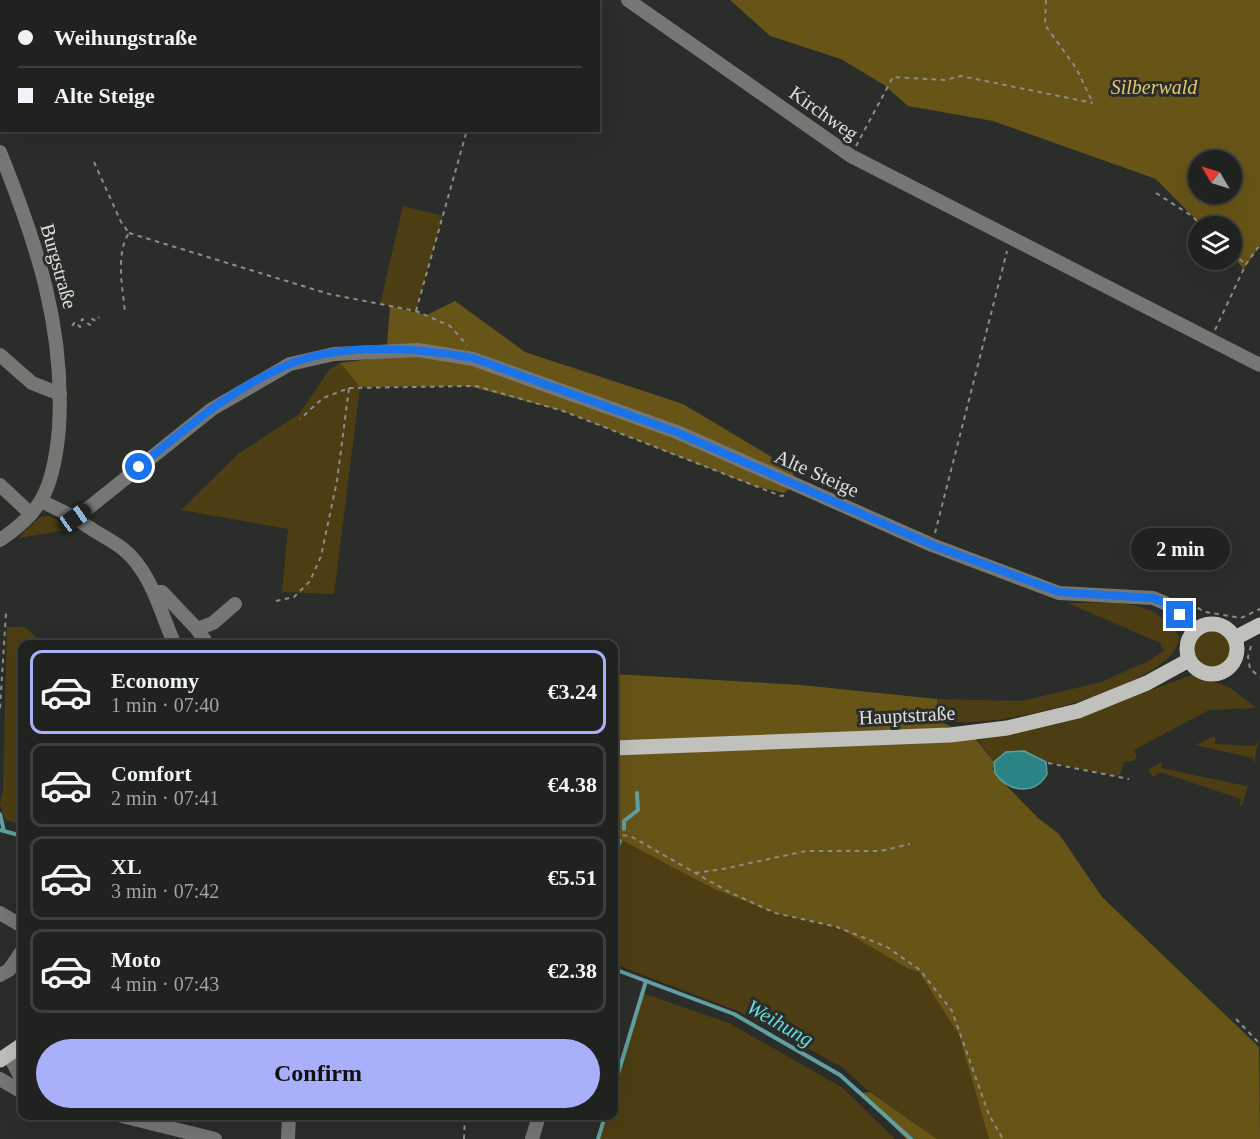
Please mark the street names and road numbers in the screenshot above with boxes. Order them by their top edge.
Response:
street label: Kirchweg [785,81,863,145]
street label: Burgstraße [35,221,82,311]
street label: Alte Steige [771,445,862,502]
street label: Hauptstraße [858,701,956,730]

